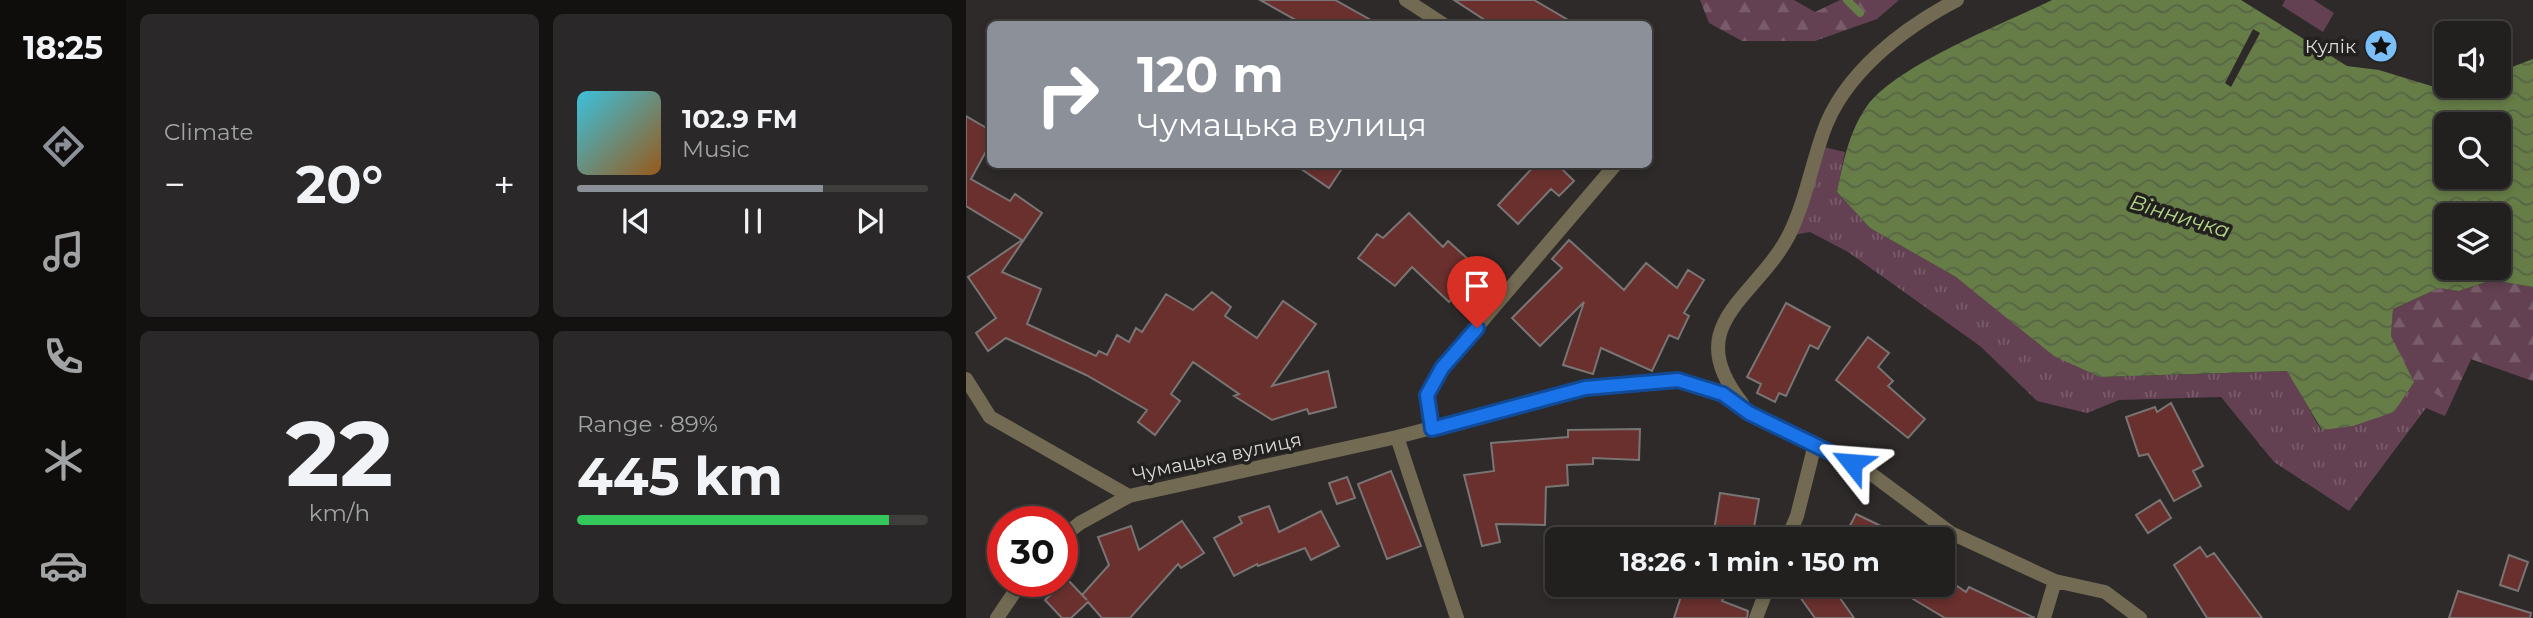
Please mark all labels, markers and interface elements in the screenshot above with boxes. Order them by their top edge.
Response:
map controls [2434,21,2511,280]
button: sound [2434,21,2511,98]
place icon: Кулік [2362,27,2400,65]
text: 18:25 [23,28,103,67]
place label: Кулік [2305,35,2356,58]
text: 120 m [1137,45,1284,104]
icon: right [1022,49,1113,140]
text: 102.9 FM [682,103,798,135]
text: Чумацька вулиця [1137,105,1427,144]
button: search [2434,112,2511,189]
text: Climate [164,118,253,146]
icon: directions [39,122,88,171]
text: Music [682,135,750,163]
text: 20° [296,153,383,216]
text: − [164,161,186,208]
text: + [493,161,515,208]
water label: Вінничка [2127,189,2233,243]
icon: previous [617,202,655,240]
icon: pause [734,202,772,240]
icon: next [851,202,889,240]
button: layers [2434,203,2511,280]
icon: music [39,227,88,276]
pin [1447,256,1507,328]
icon: arrive [1458,267,1496,305]
icon: phone [39,332,88,381]
text: 22 [286,398,393,509]
text: Range · 89% [577,410,718,438]
position arrow [1815,426,1889,500]
street label: Чумацька вулиця [1130,428,1304,486]
icon: climate [39,436,88,485]
text: 445 km [577,445,783,508]
text: km/h [309,499,370,527]
speed limit sign: 30 [987,506,1078,597]
icon: car [39,541,88,590]
text: 18:26 · 1 min · 150 m [1620,546,1880,578]

